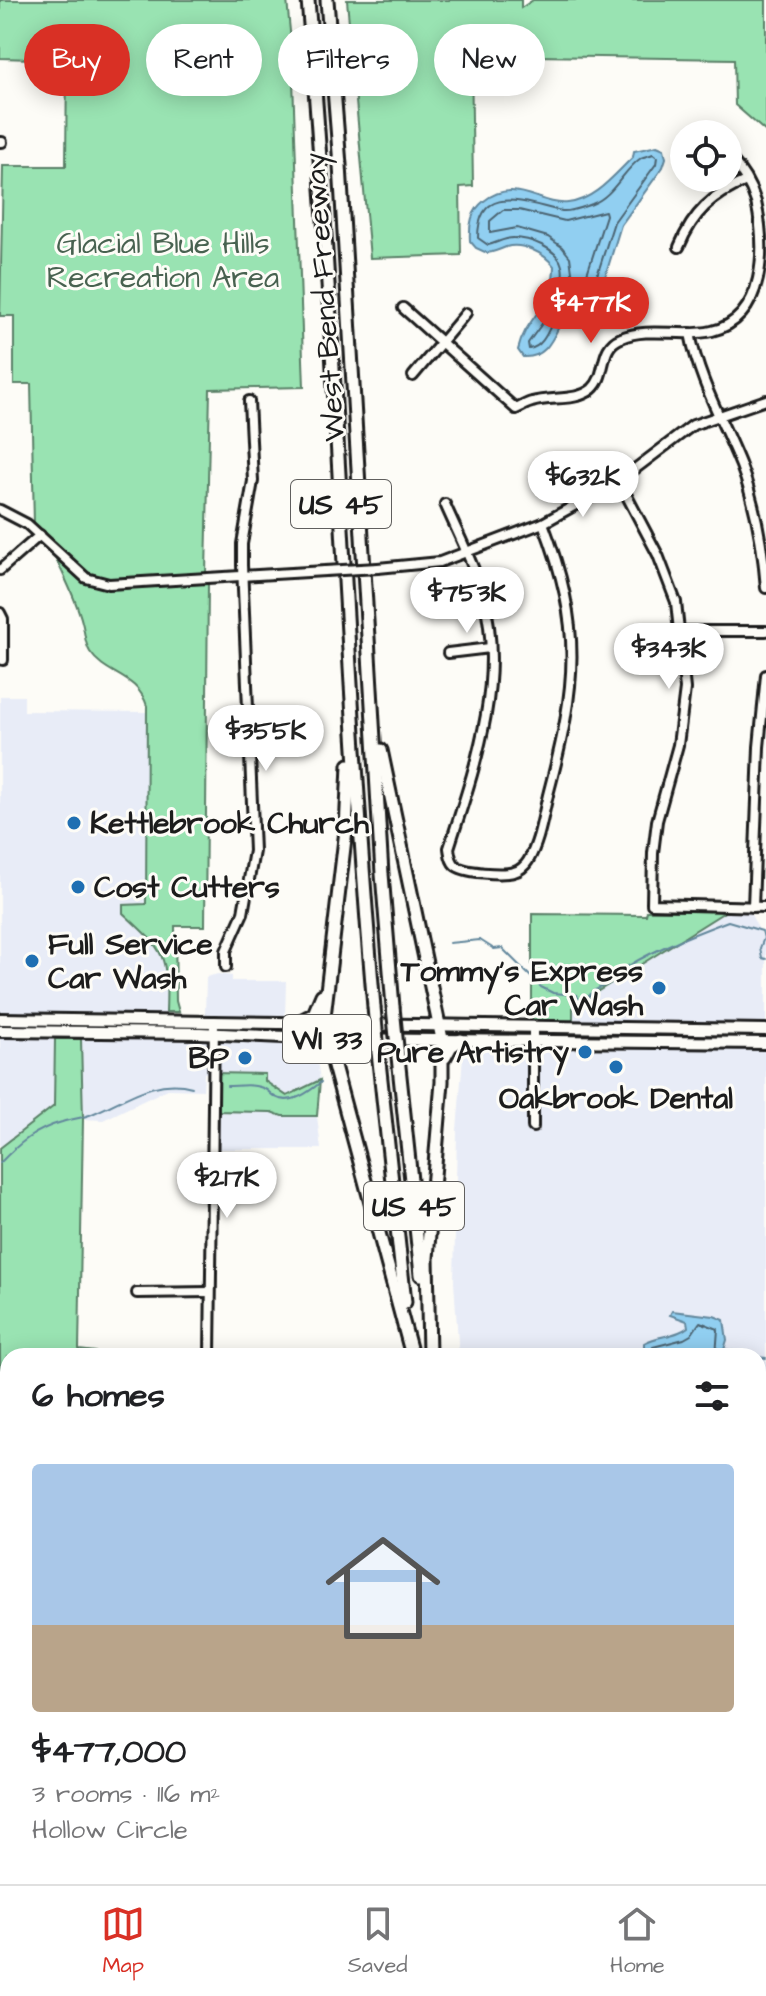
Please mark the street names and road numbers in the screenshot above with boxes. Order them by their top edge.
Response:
street label: West Bend Freeway [294,151,357,443]
road number: US 45 [291,480,391,528]
road number: WI 33 [283,1015,371,1063]
road number: US 45 [364,1182,464,1230]

